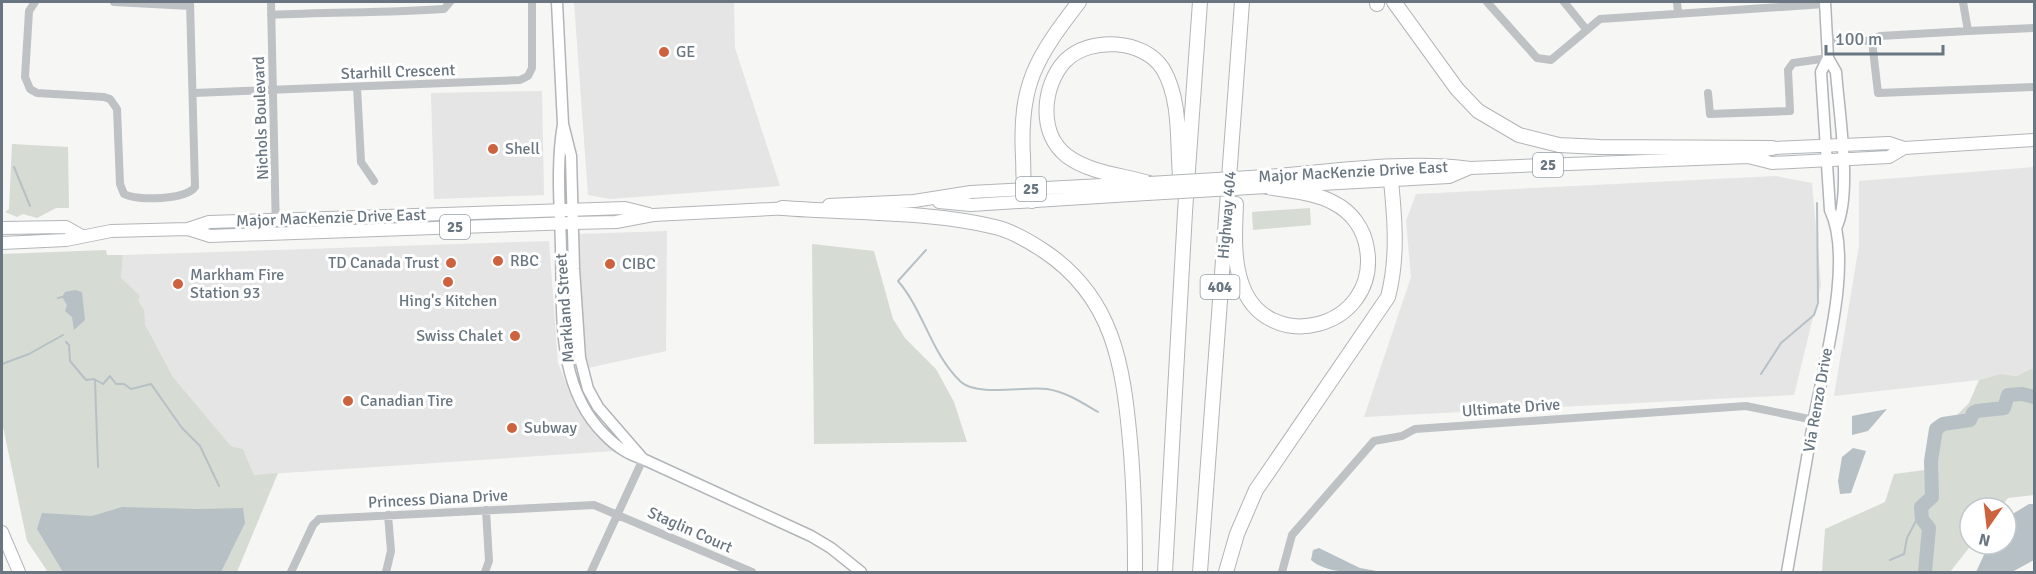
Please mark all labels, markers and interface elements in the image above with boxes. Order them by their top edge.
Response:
scale bar [1826,18,1943,56]
text: 100 m [1835,28,1882,50]
place label: GE [676,42,695,62]
marker: GE [657,45,671,59]
street label: Nichols Boulevard [249,56,273,180]
street label: Starhill Crescent [341,60,456,84]
place label: Shell [505,139,540,159]
marker: Shell [486,142,500,156]
road number: 25 [1533,153,1563,177]
street label: Major MacKenzie Drive East [1258,157,1449,187]
street label: Highway 404 [1213,170,1241,260]
road number: 25 [1016,177,1046,201]
street label: Major MacKenzie Drive East [236,205,427,231]
road number: 25 [440,215,470,239]
place label: RBC [510,251,539,271]
street label: Markland Street [551,252,579,364]
place label: TD Canada Trust [328,253,439,273]
marker: RBC [491,254,505,268]
place label: CIBC [622,254,656,274]
marker: TD Canada Trust [444,256,458,270]
marker: CIBC [603,257,617,271]
place label: Markham Fire Station 93 [190,265,284,303]
marker: Hing's Kitchen [441,275,455,289]
road number: 404 [1200,275,1240,299]
marker: Markham Fire Station 93 [171,277,185,291]
place label: Hing's Kitchen [399,291,497,311]
place label: Swiss Chalet [416,326,503,346]
marker: Swiss Chalet [508,329,522,343]
street label: Via Renzo Drive [1799,346,1837,454]
place label: Canadian Tire [360,391,453,411]
marker: Canadian Tire [341,394,355,408]
street label: Ultimate Drive [1461,395,1561,421]
place label: Subway [524,418,577,438]
marker: Subway [505,421,519,435]
street label: Princess Diana Drive [368,485,508,513]
north arrow [1958,496,2018,556]
street label: Staglin Court [645,502,736,558]
text: N [1977,529,1992,551]

